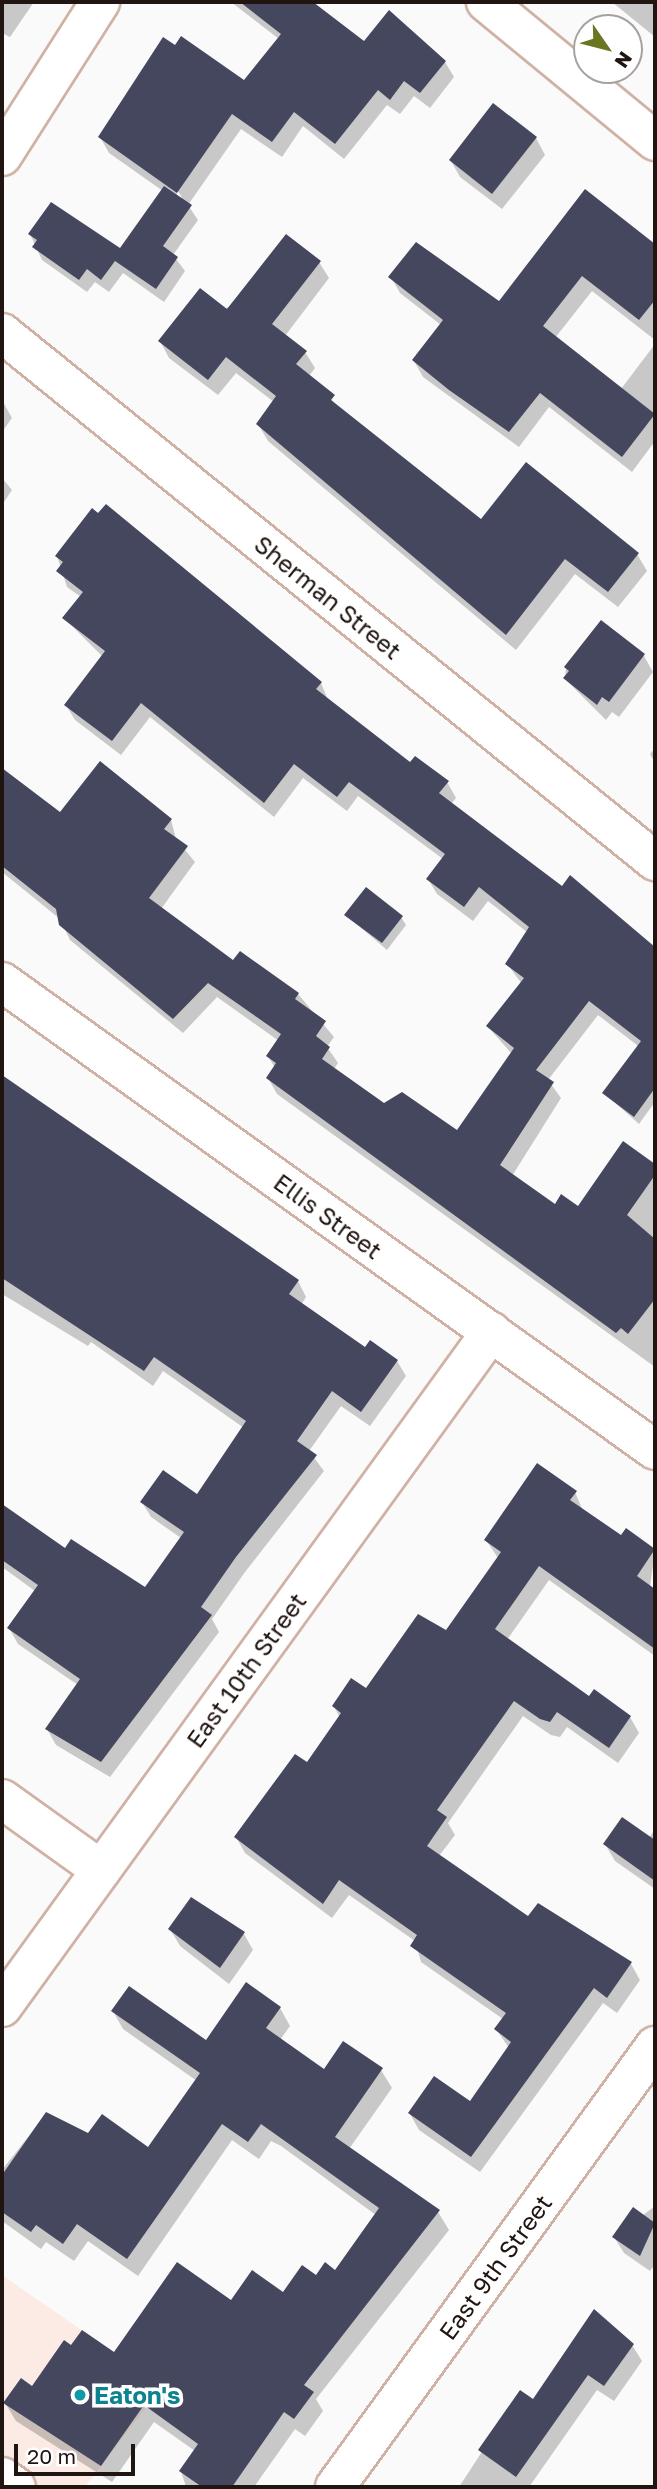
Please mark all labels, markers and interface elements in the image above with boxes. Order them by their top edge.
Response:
north arrow [573,14,643,84]
text: N [610,48,638,73]
street label: Sherman Street [249,529,407,665]
street label: Ellis Street [268,1167,388,1265]
street label: East 10th Street [180,1587,312,1753]
street label: East 9th Street [433,2189,557,2345]
place label: Eaton's [94,2381,180,2409]
marker: Eaton's [72,2387,88,2403]
scale bar [18,2430,138,2474]
text: 20 m [27,2443,76,2469]

